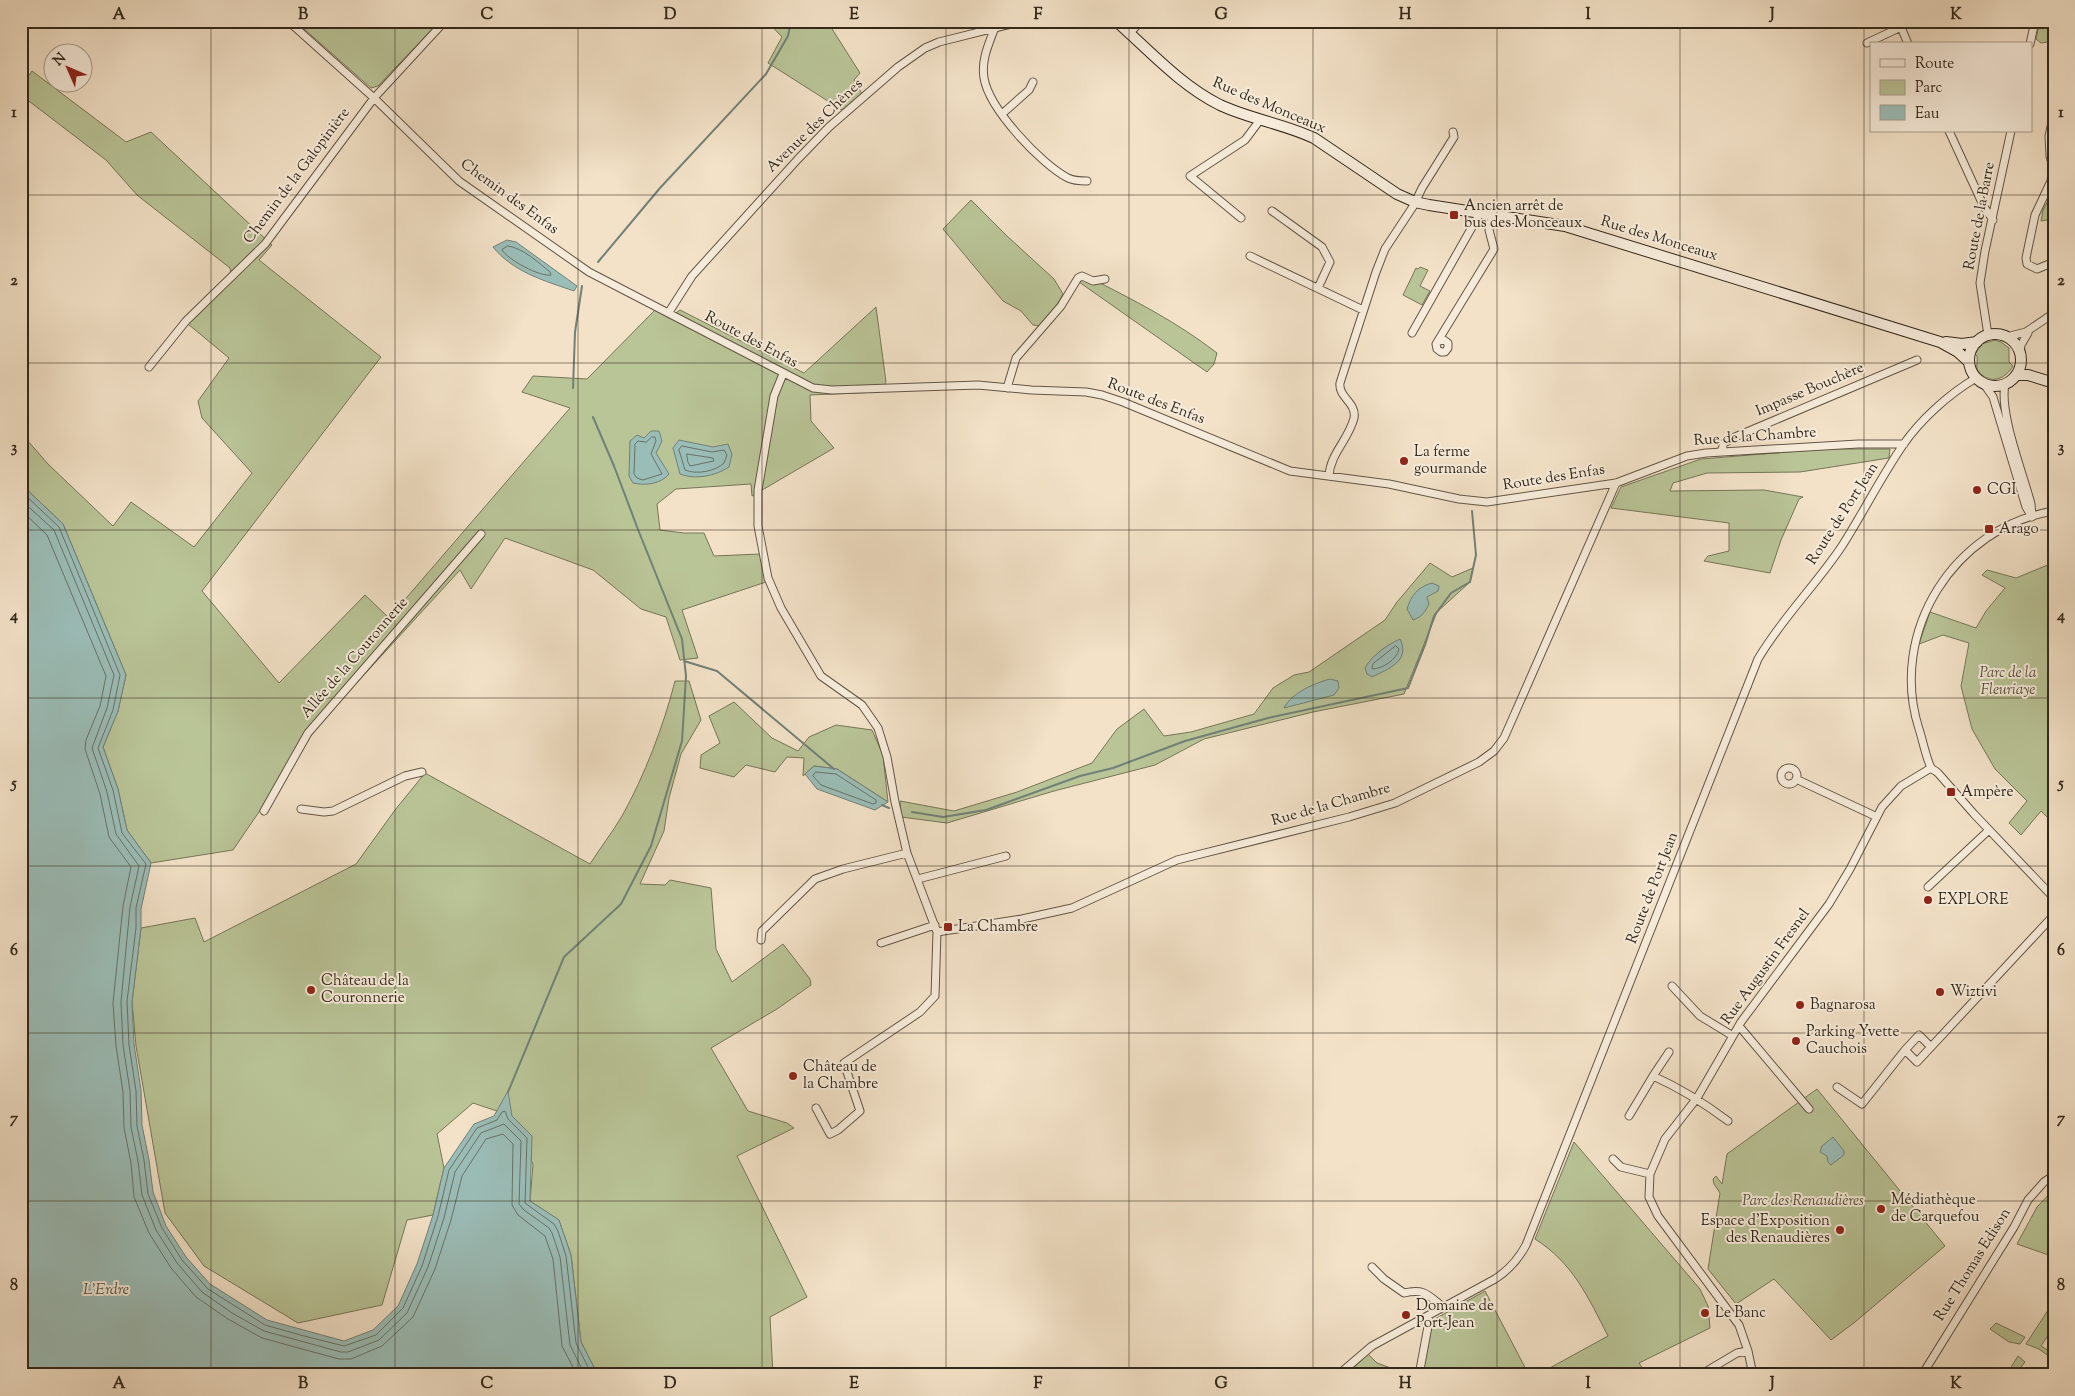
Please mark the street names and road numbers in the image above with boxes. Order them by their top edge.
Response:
street label: Rue des Monceaux [1209,73,1329,139]
street label: Avenue des Chênes [762,74,868,178]
street label: Chemin de la Galopinière [239,103,355,249]
street label: Chemin des Enfas [456,154,562,240]
street label: Route de la Barre [1959,160,2001,272]
street label: Rue des Monceaux [1598,211,1720,267]
street label: Route des Enfas [701,307,801,373]
street label: Impasse Bouchère [1753,358,1867,422]
street label: Route des Enfas [1104,374,1208,430]
street label: Rue de la Chambre [1693,422,1817,452]
street label: Route de Port Jean [1802,459,1884,569]
street label: Route des Enfas [1502,460,1607,496]
street label: Allée de la Couronnerie [297,593,413,723]
street label: Rue de la Chambre [1269,778,1393,832]
street label: Route de Port Jean [1622,829,1684,947]
street label: Rue Augustin Fresnel [1717,905,1815,1029]
street label: Rue Thomas Edison [1930,1204,2016,1326]

